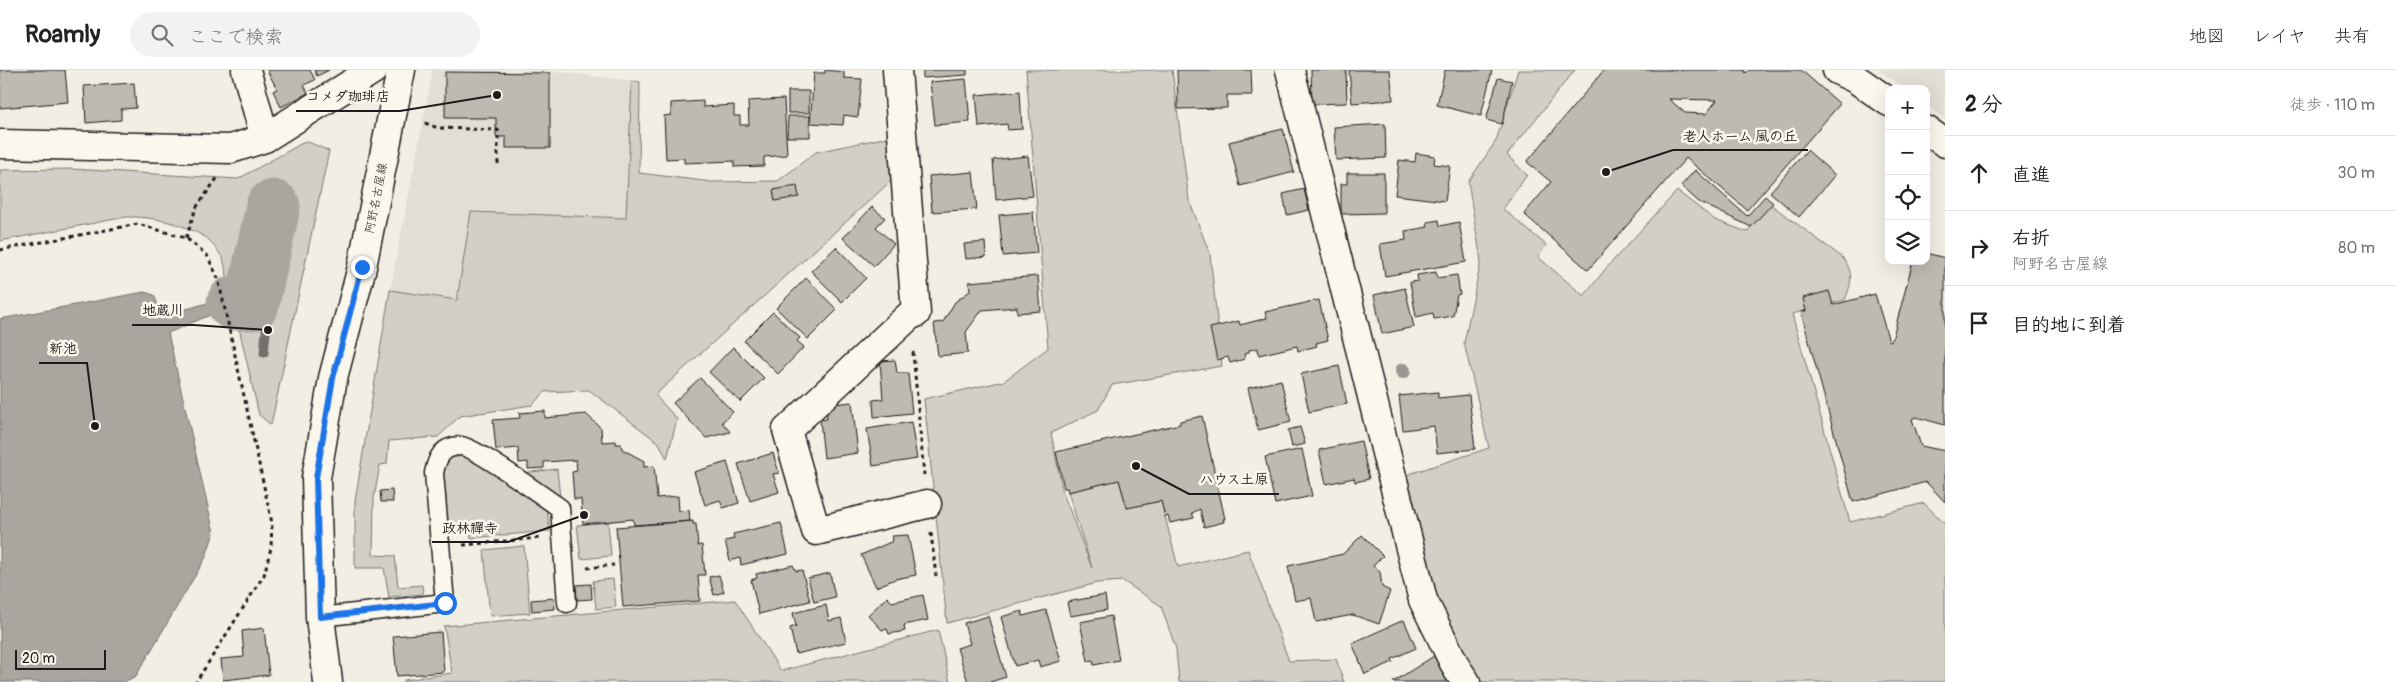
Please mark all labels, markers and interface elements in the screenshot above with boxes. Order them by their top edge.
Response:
search box [130,12,480,57]
text: Roamly [25,20,100,49]
icon: search [148,21,176,49]
text: ここで検索 [188,25,283,49]
text: 地図 [2189,25,2225,48]
text: レイヤ [2253,25,2306,48]
text: 共有 [2334,25,2370,48]
callout: コメダ珈琲店 [296,82,400,111]
map controls [1885,85,1930,265]
button: + [1885,85,1930,130]
text: コメダ珈琲店 [306,88,390,105]
text: 2 分 [1965,91,2002,118]
text: 徒歩 · 110 m [2290,95,2375,115]
callout: 老人ホーム 風の丘 [1673,121,1808,150]
text: 老人ホーム 風の丘 [1683,128,1797,145]
button: − [1885,130,1930,175]
icon: ahead [1965,159,1993,187]
street label: 阿野名古屋線 [362,161,391,235]
text: 直進 [2012,163,2050,187]
text: 30 m [2337,163,2375,183]
button: locate [1885,175,1930,220]
button: layers [1885,220,1930,265]
text: 右折 [2012,226,2050,250]
icon: right [1965,234,1993,262]
text: 80 m [2338,238,2375,258]
text: 阿野名古屋線 [2012,254,2108,274]
route end [351,256,374,279]
callout: 地蔵川 [132,296,194,325]
text: 地蔵川 [142,302,184,319]
icon: arrive [1965,309,1993,337]
text: 目的地に到着 [2012,313,2126,337]
callout: 新池 [39,334,87,363]
text: 新池 [49,340,77,357]
callout: ハウス土原 [1189,465,1279,494]
text: ハウス土原 [1199,471,1269,488]
callout: 政林禪寺 [432,513,508,542]
text: 政林禪寺 [442,520,498,537]
route start [434,592,457,615]
scale bar [15,647,106,670]
text: 20 m [22,650,55,667]

